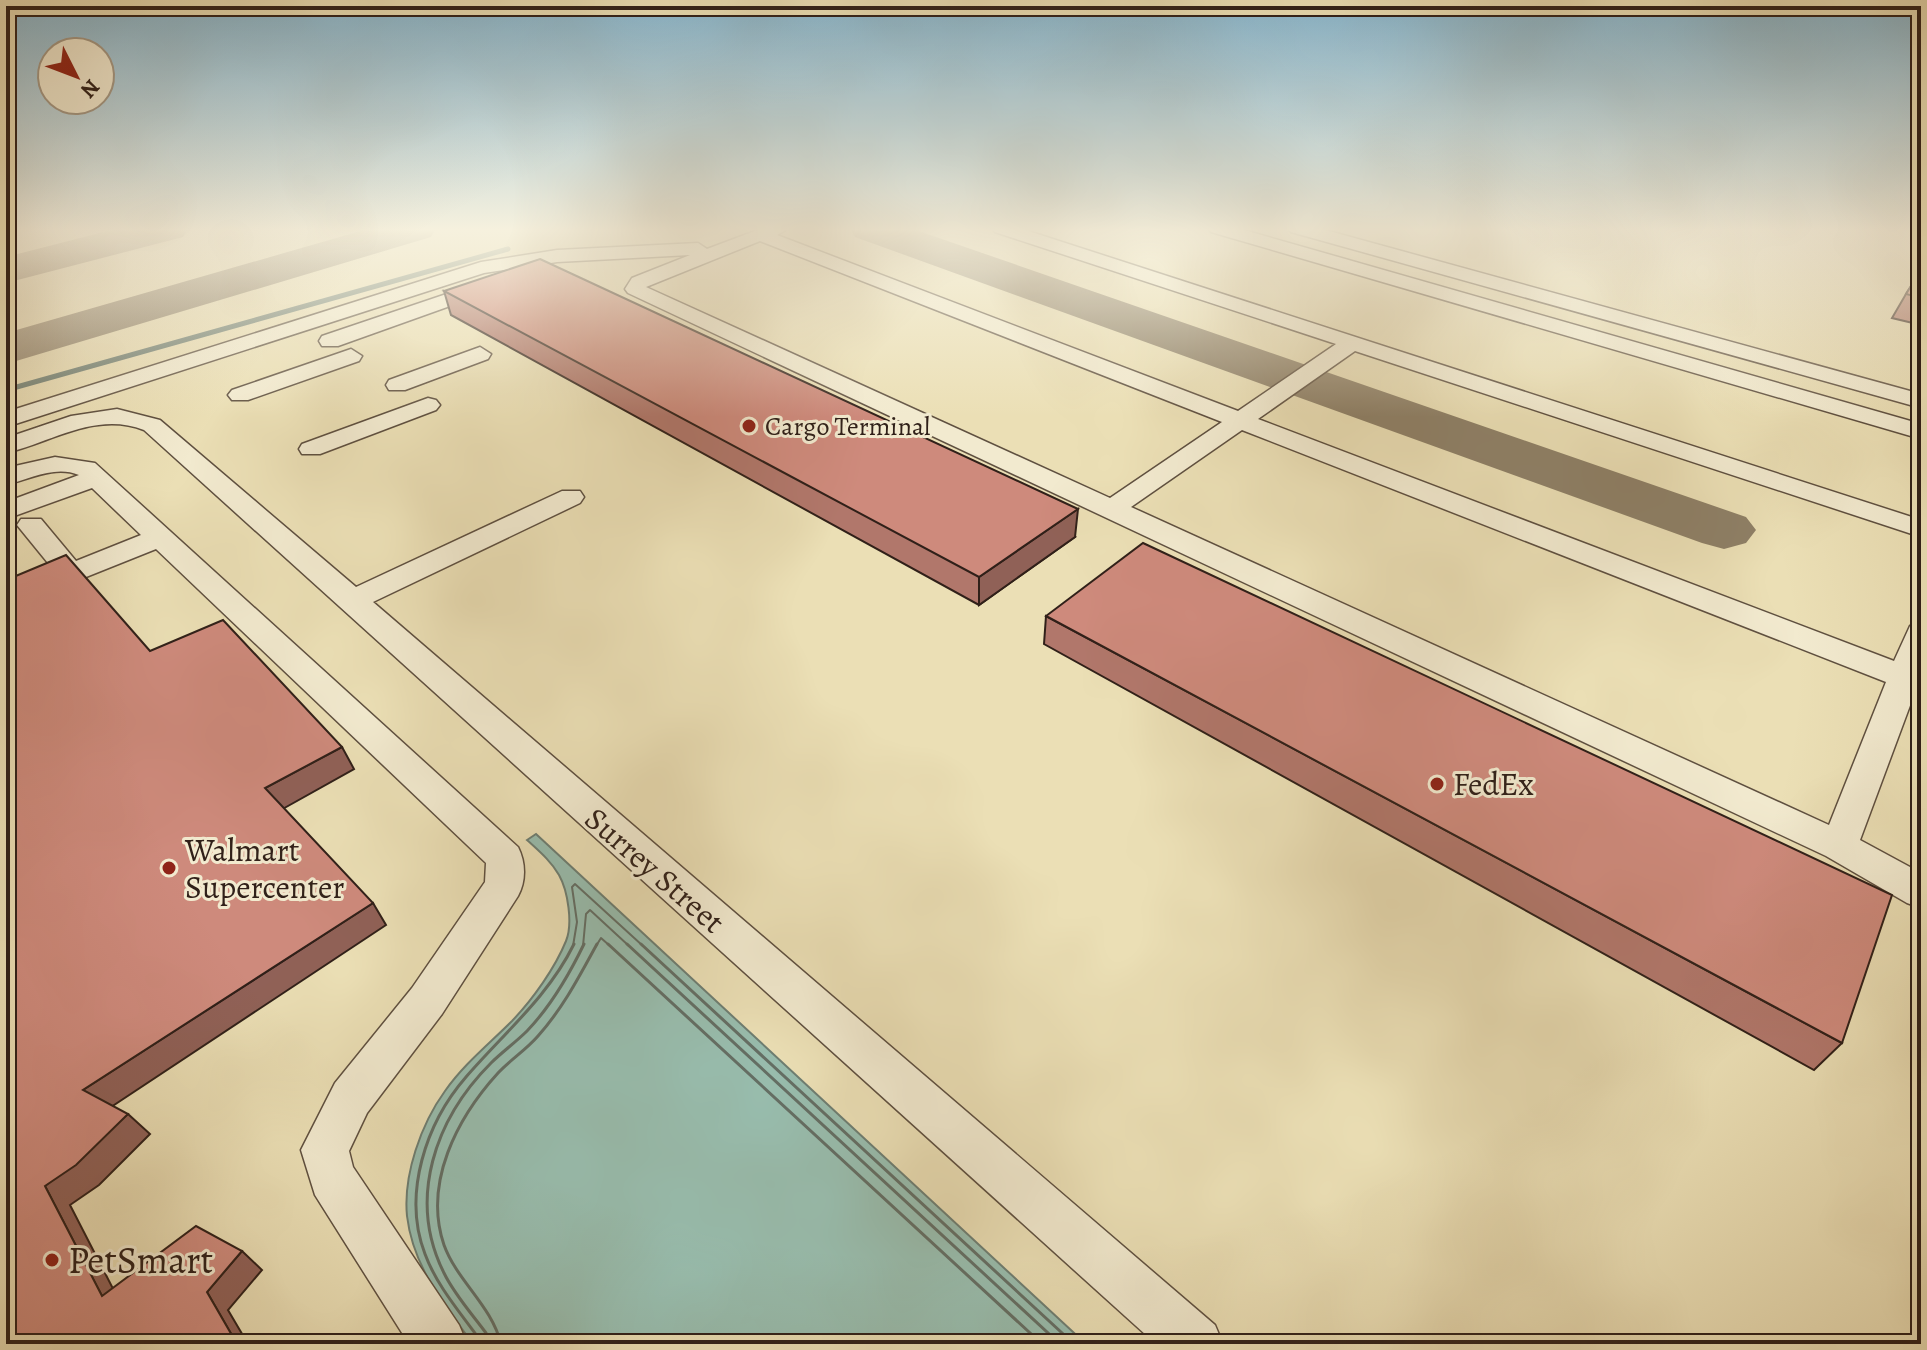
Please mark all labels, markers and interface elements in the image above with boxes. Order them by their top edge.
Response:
north arrow [36,36,116,116]
text: N [74,73,107,105]
place label: Cargo Terminal [765,409,930,444]
marker: Cargo Terminal [740,417,758,435]
place label: FedEx [1453,762,1534,806]
marker: FedEx [1428,775,1446,793]
street label: Surrey Street [576,797,734,943]
place label: Walmart Supercenter [184,828,345,909]
marker: Walmart Supercenter [160,859,178,877]
place label: PetSmart [68,1234,213,1286]
marker: PetSmart [43,1251,61,1269]

